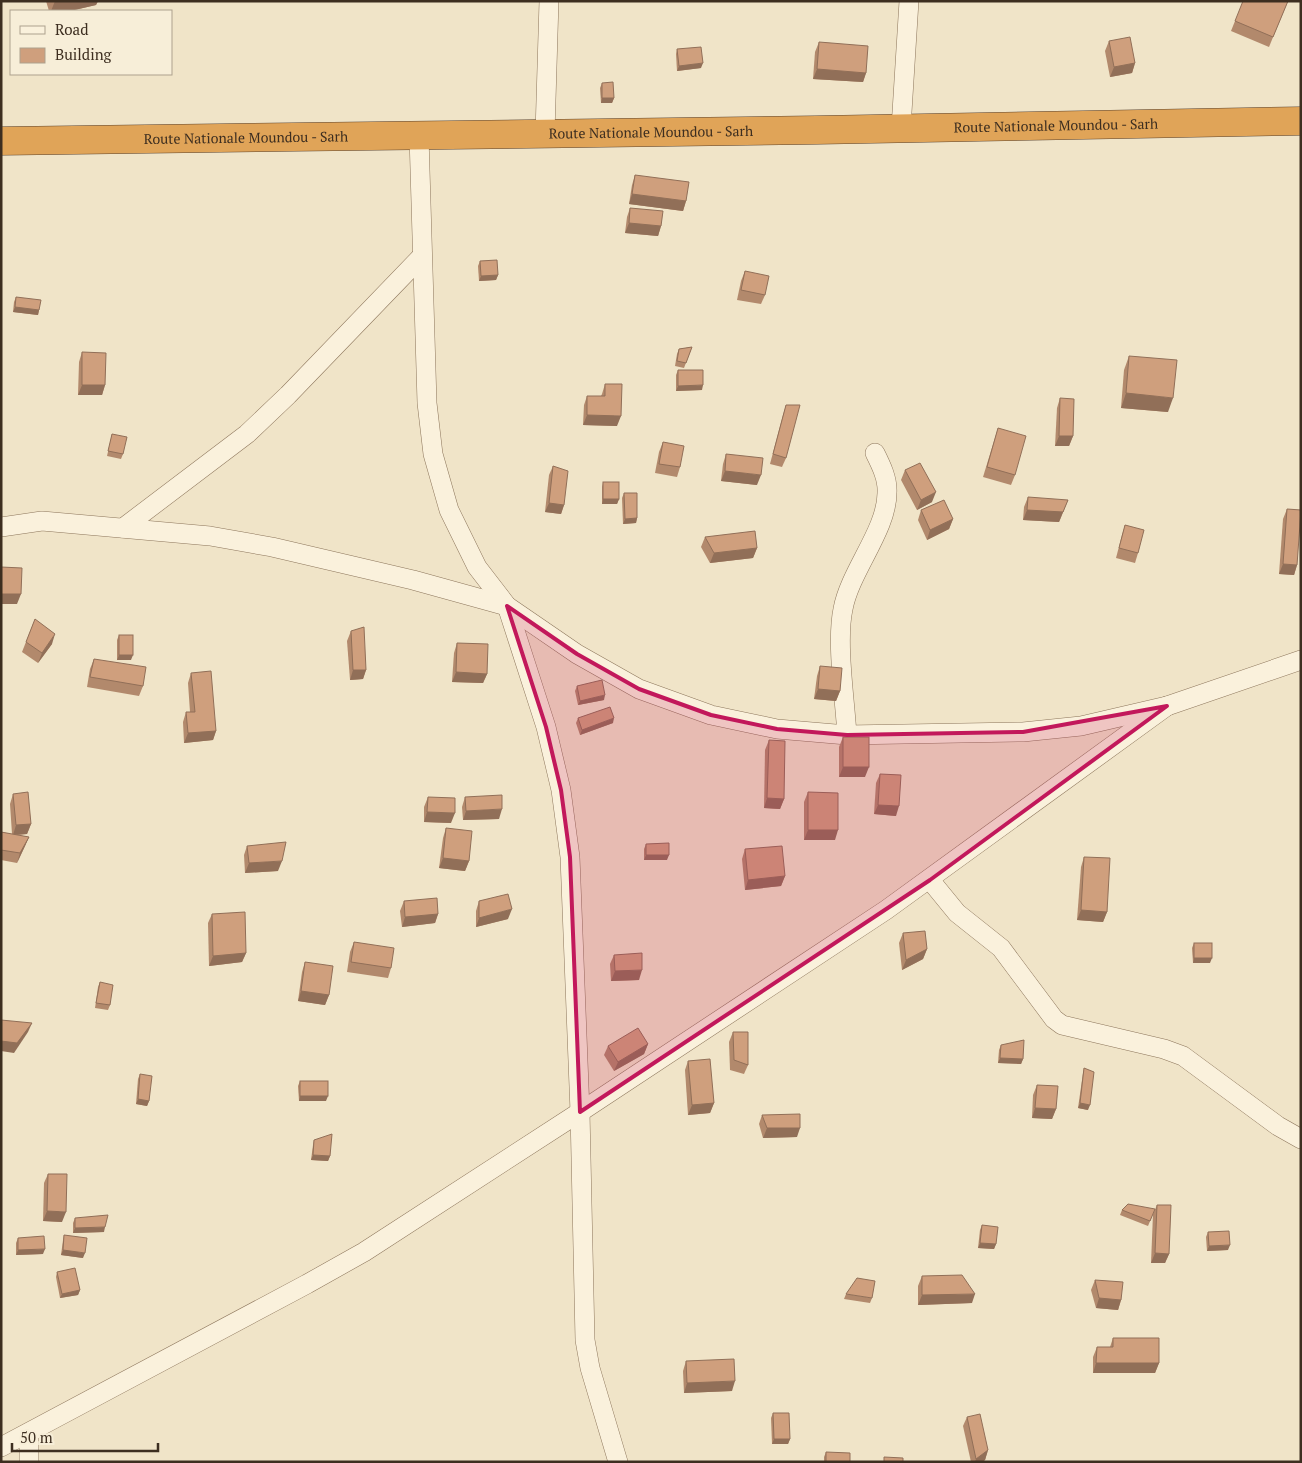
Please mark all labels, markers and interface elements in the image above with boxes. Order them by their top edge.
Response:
legend [10,10,172,75]
text: Road [55,19,88,39]
text: Building [55,44,113,64]
street label: Route Nationale Moundou - Sarh [954,114,1158,136]
street label: Route Nationale Moundou - Sarh [549,121,753,143]
street label: Route Nationale Moundou - Sarh [144,126,348,148]
scale bar [12,1420,159,1452]
text: 50 m [20,1427,53,1447]

